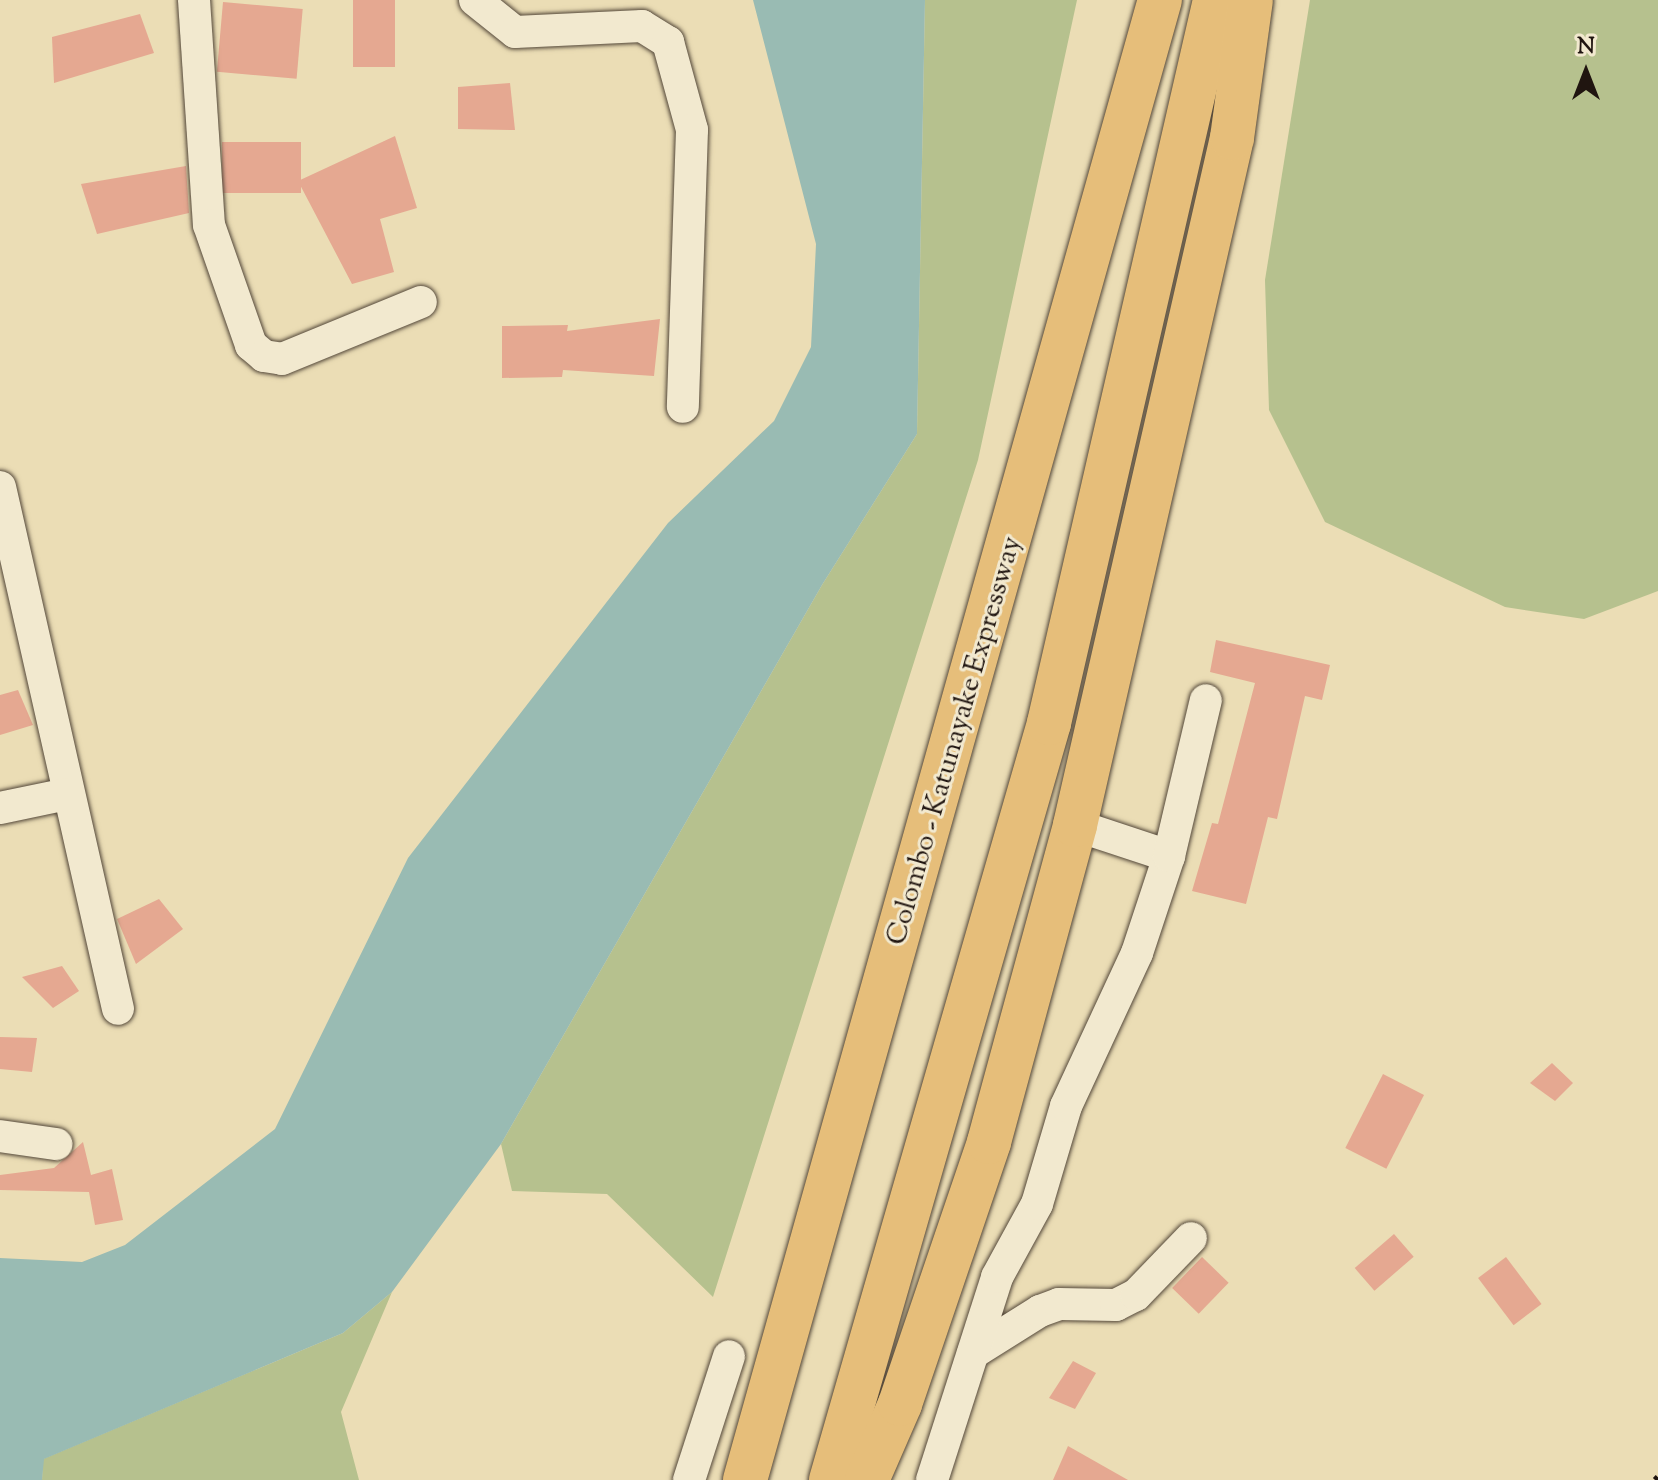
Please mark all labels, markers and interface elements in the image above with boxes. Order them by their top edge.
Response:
north arrow [1546,32,1626,112]
text: N [1577,32,1595,64]
street label: Colombo - Katunayake Expressway [880,533,1030,949]

